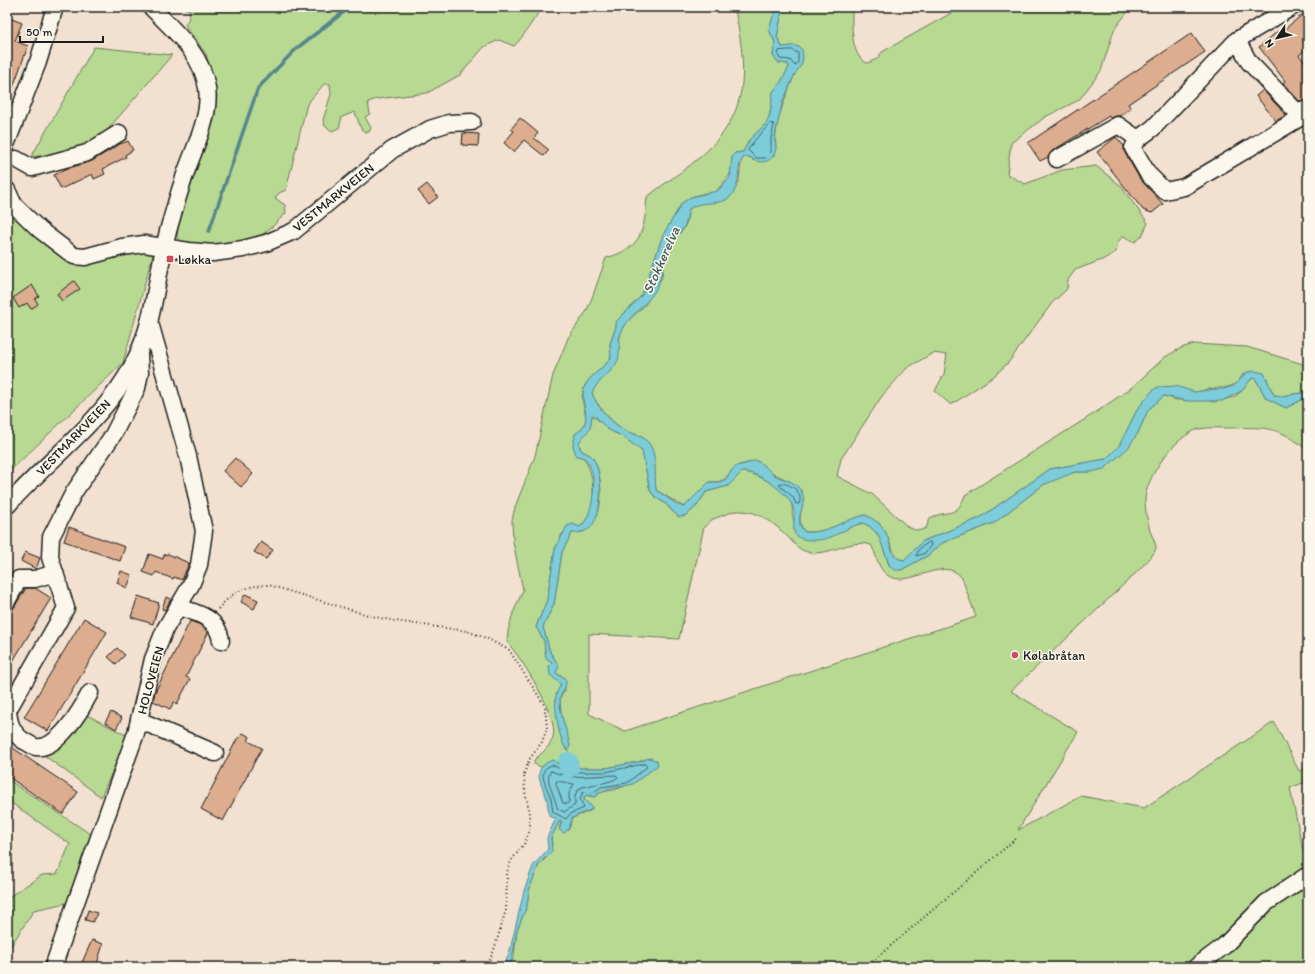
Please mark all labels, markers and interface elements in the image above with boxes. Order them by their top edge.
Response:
scale bar [20,18,103,44]
north arrow [1257,18,1297,58]
text: 50 m [26,25,52,39]
text: N [1262,37,1277,50]
street label: VESTMARKVEIEN [290,160,377,235]
water label: Stokkerelva [639,224,684,296]
place label: Løkka [178,252,212,267]
marker: Løkka [165,254,175,264]
street label: VESTMARKVEIEN [33,396,114,479]
street label: HOLOVEIEN [134,644,167,716]
place label: Kølabråtan [1023,648,1085,663]
marker: Kølabråtan [1010,650,1020,660]

